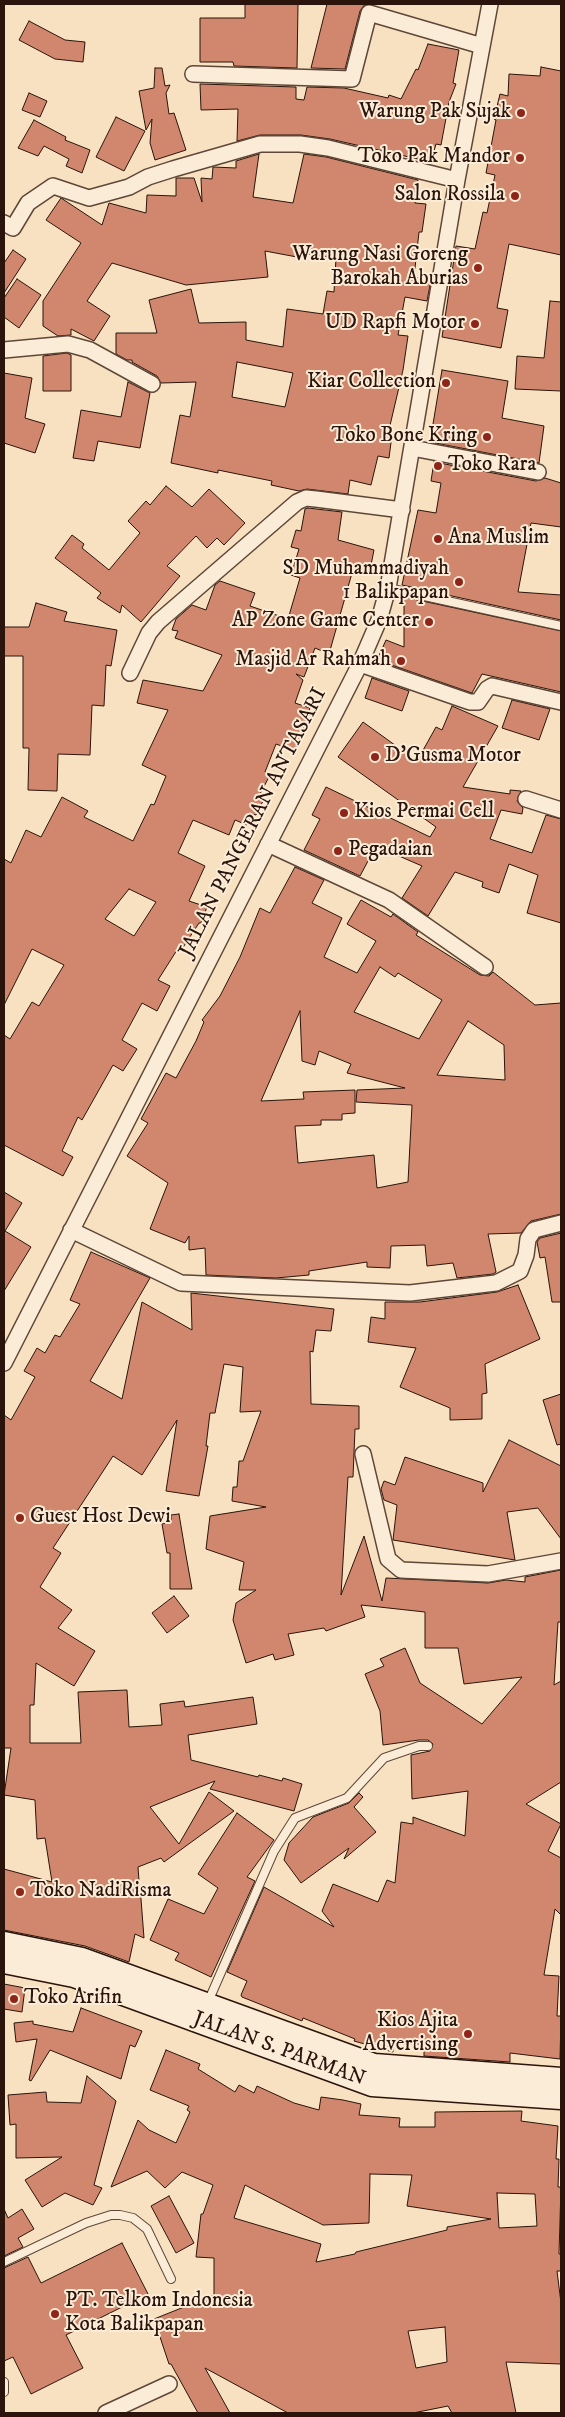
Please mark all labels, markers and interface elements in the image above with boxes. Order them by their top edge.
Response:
place label: Warung Pak Sujak [359,100,511,126]
marker: Warung Pak Sujak [515,107,527,119]
place label: Toko Pak Mandor [358,145,510,171]
marker: Toko Pak Mandor [514,152,526,164]
place label: Salon Rossila [394,183,505,209]
marker: Salon Rossila [509,190,521,202]
place label: Warung Nasi Goreng Barokah Aburias [292,243,468,293]
marker: Warung Nasi Goreng Barokah Aburias [472,262,484,274]
place label: UD Rapfi Motor [325,311,465,337]
marker: UD Rapfi Motor [469,318,481,330]
place label: Kiar Collection [307,370,436,396]
marker: Kiar Collection [440,377,452,389]
place label: Toko Bone Kring [331,424,477,450]
marker: Toko Bone Kring [481,431,493,443]
place label: Toko Rara [448,453,536,479]
marker: Toko Rara [432,460,444,472]
place label: Ana Muslim [448,526,549,552]
marker: Ana Muslim [432,533,444,545]
place label: SD Muhammadiyah 1 Balikpapan [283,557,449,607]
marker: SD Muhammadiyah 1 Balikpapan [453,576,465,588]
place label: AP Zone Game Center [232,609,419,635]
marker: AP Zone Game Center [423,616,435,628]
place label: Masjid Ar Rahmah [235,648,391,674]
marker: Masjid Ar Rahmah [395,655,407,667]
street label: JALAN PANGERAN ANTASARI [175,684,333,962]
place label: D'Gusma Motor [385,744,521,770]
marker: D'Gusma Motor [369,751,381,763]
place label: Kios Permai Cell [354,800,494,826]
marker: Kios Permai Cell [338,807,350,819]
place label: Pegadaian [348,838,432,864]
marker: Pegadaian [332,845,344,857]
place label: Guest Host Dewi [30,1505,171,1531]
marker: Guest Host Dewi [14,1512,26,1524]
place label: Toko NadiRisma [30,1879,171,1905]
marker: Toko NadiRisma [14,1886,26,1898]
place label: Toko Arifin [24,1986,122,2012]
marker: Toko Arifin [8,1993,20,2005]
street label: JALAN S. PARMAN [190,2007,368,2093]
place label: Kios Ajita Advertising [363,2009,458,2059]
marker: Kios Ajita Advertising [462,2028,474,2040]
place label: PT. Telkom Indonesia Kota Balikpapan [65,2289,253,2339]
marker: PT. Telkom Indonesia Kota Balikpapan [49,2308,61,2320]

